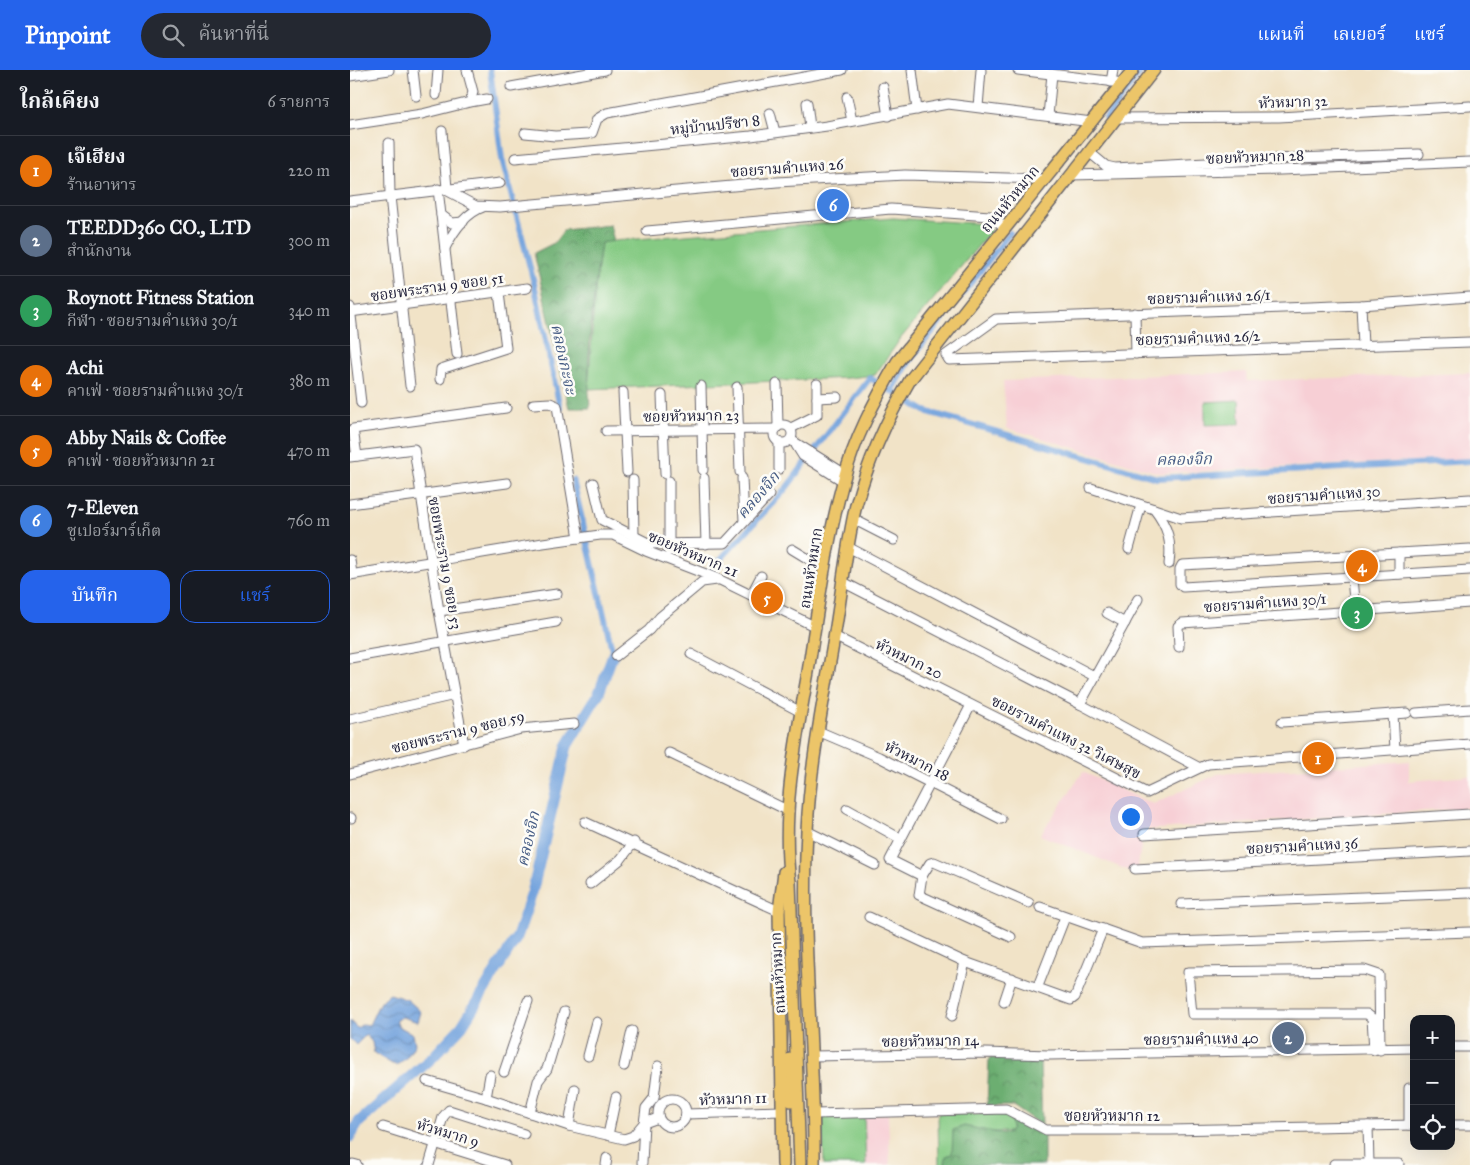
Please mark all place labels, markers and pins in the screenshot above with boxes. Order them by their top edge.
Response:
pin: 6 [817,186,849,224]
pin: 4 [1346,547,1378,585]
pin: 5 [751,579,783,617]
pin: 3 [1341,594,1373,632]
pin: 1 [1302,739,1334,777]
pin: 2 [1272,1019,1304,1057]

